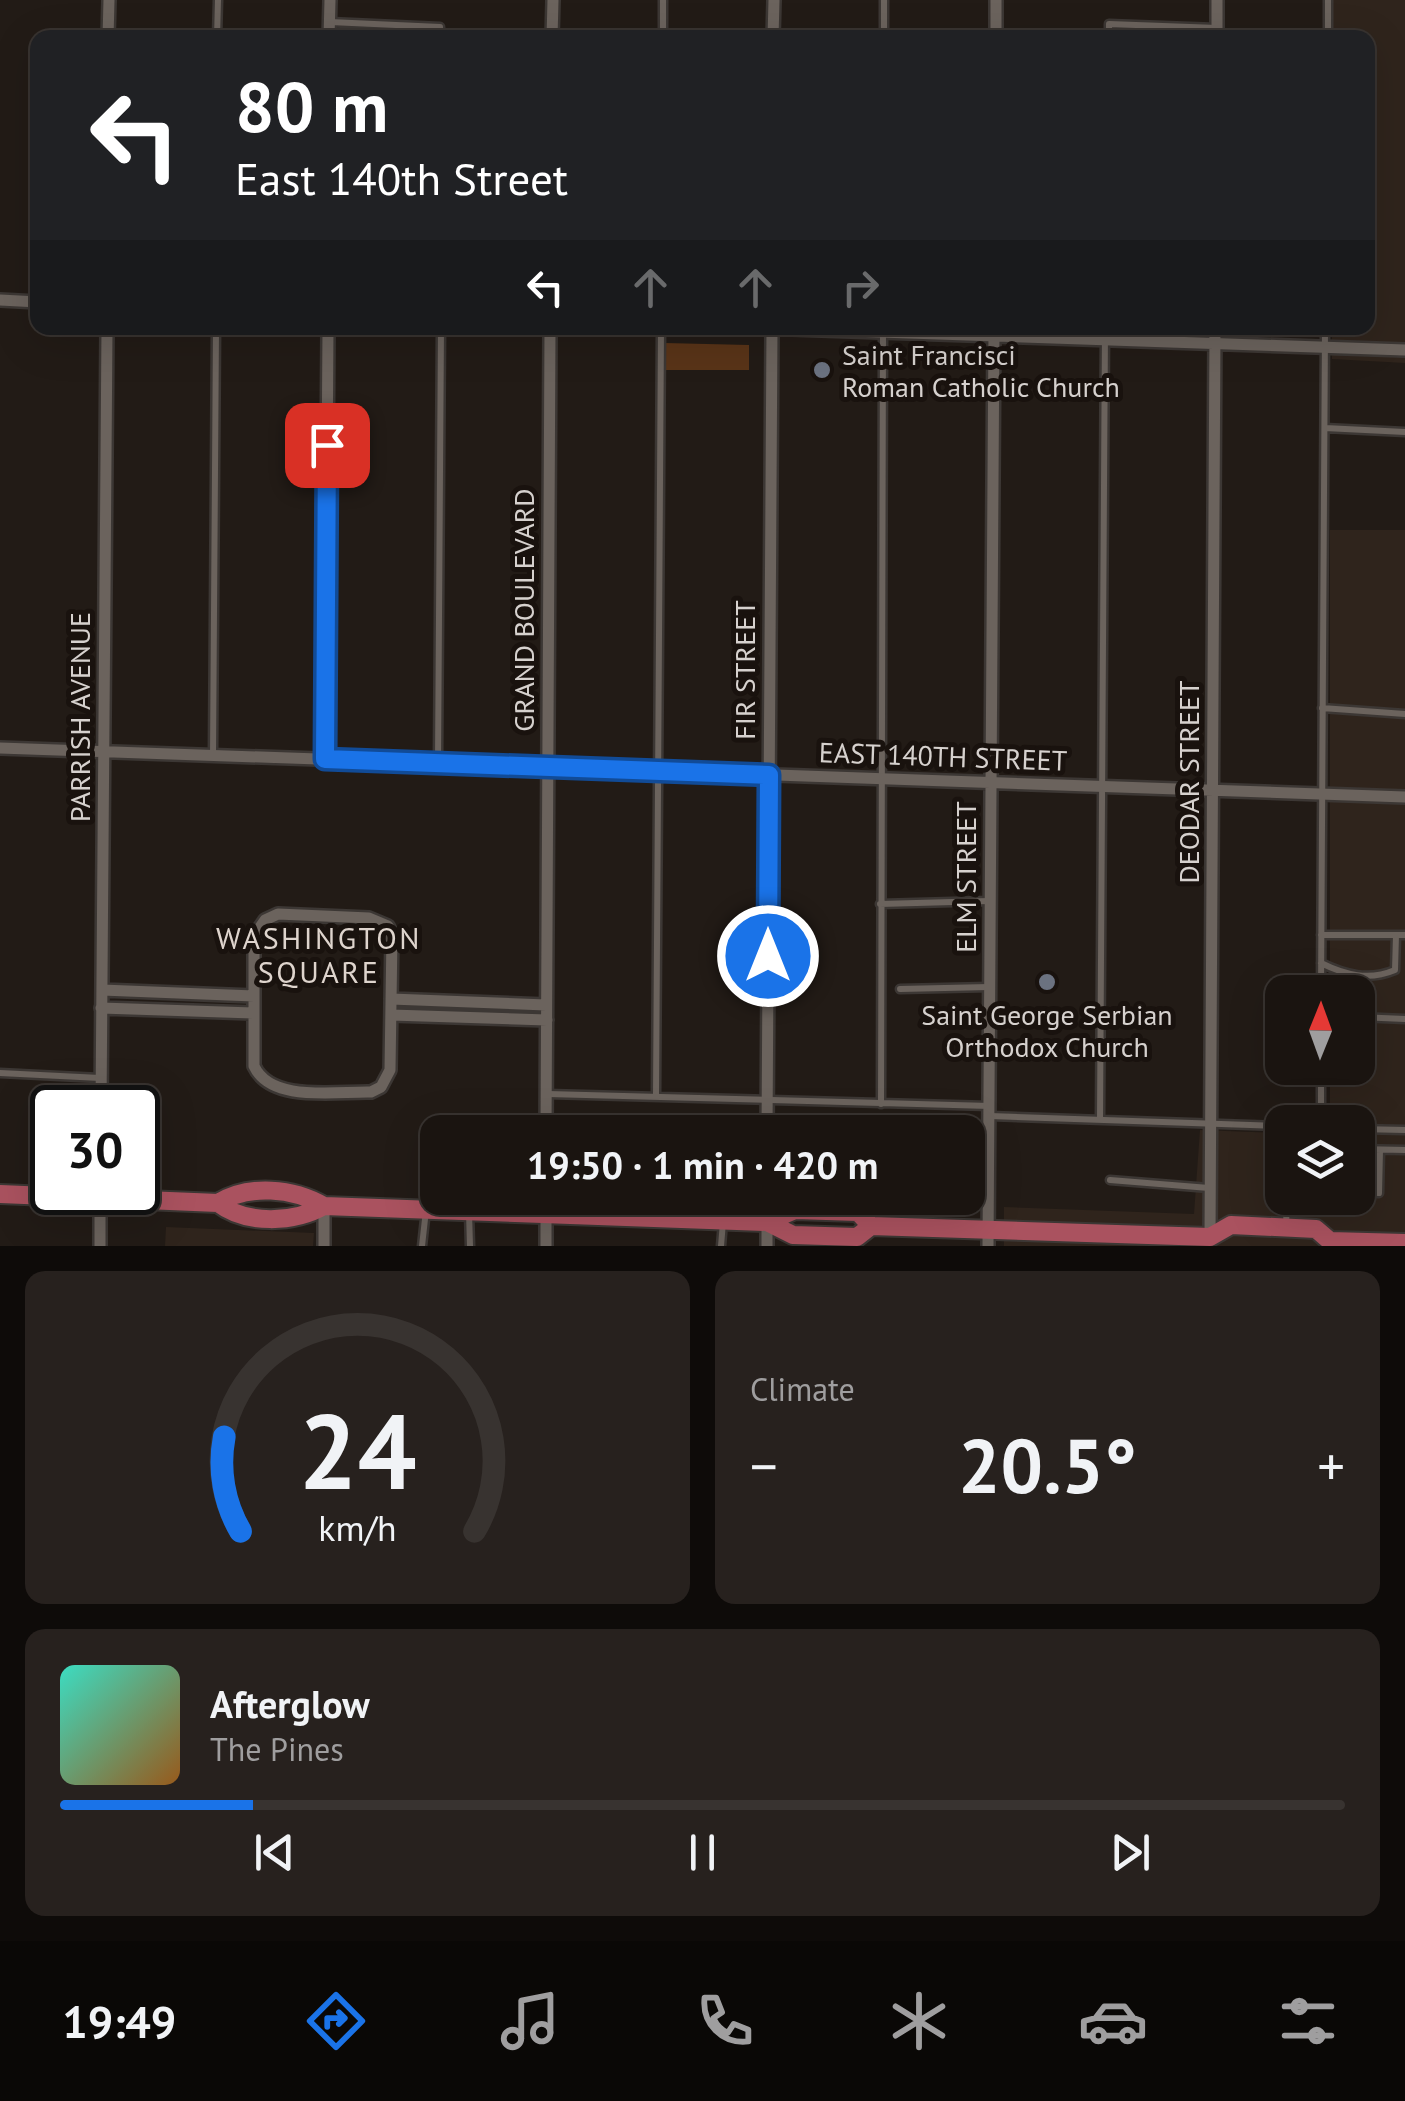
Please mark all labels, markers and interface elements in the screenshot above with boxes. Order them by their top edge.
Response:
text: 80 m [235,61,388,151]
icon: left [70,70,200,200]
text: East 140th Street [235,149,568,207]
icon: left [518,260,573,315]
icon: ahead [623,260,678,315]
icon: ahead [728,260,783,315]
icon: right [833,260,888,315]
place label: Saint Francisci Roman Catholic Church [842,336,1120,405]
marker: Saint Francisci Roman Catholic Church [811,359,833,381]
pin [285,403,370,488]
icon: arrive [300,418,355,473]
street label: GRAND BOULEVARD [505,488,542,732]
street label: FIR STREET [726,600,763,740]
street label: PARRISH AVENUE [61,612,98,822]
street label: DEODAR STREET [1170,680,1207,884]
street label: EAST 140TH STREET [818,733,1068,779]
street label: ELM STREET [947,801,984,953]
position arrow [716,904,820,1008]
district label: WASHINGTON SQUARE [216,918,422,991]
marker: Saint George Serbian Orthodox Church [1036,971,1058,993]
north arrow [1265,975,1375,1085]
map controls [1265,975,1375,1215]
place label: Saint George Serbian Orthodox Church [921,996,1173,1065]
speed limit sign: 30 [30,1085,160,1215]
button: layers [1265,1105,1375,1215]
text: 19:50 · 1 min · 420 m [527,1140,878,1189]
text: Climate [750,1368,855,1410]
text: 24 [299,1383,416,1518]
text: 20.5° [958,1417,1137,1514]
text: − [750,1430,778,1501]
text: + [1317,1430,1345,1501]
text: km/h [318,1505,397,1551]
text: Afterglow [210,1679,370,1728]
text: The Pines [210,1728,344,1770]
icon: previous [247,1825,302,1880]
icon: pause [675,1825,730,1880]
icon: next [1103,1825,1158,1880]
icon: directions [301,1986,371,2056]
icon: music [495,1986,565,2056]
icon: phone [690,1986,760,2056]
icon: climate [884,1986,954,2056]
icon: car [1078,1986,1148,2056]
icon: filters [1273,1986,1343,2056]
text: 19:49 [62,1992,176,2050]

